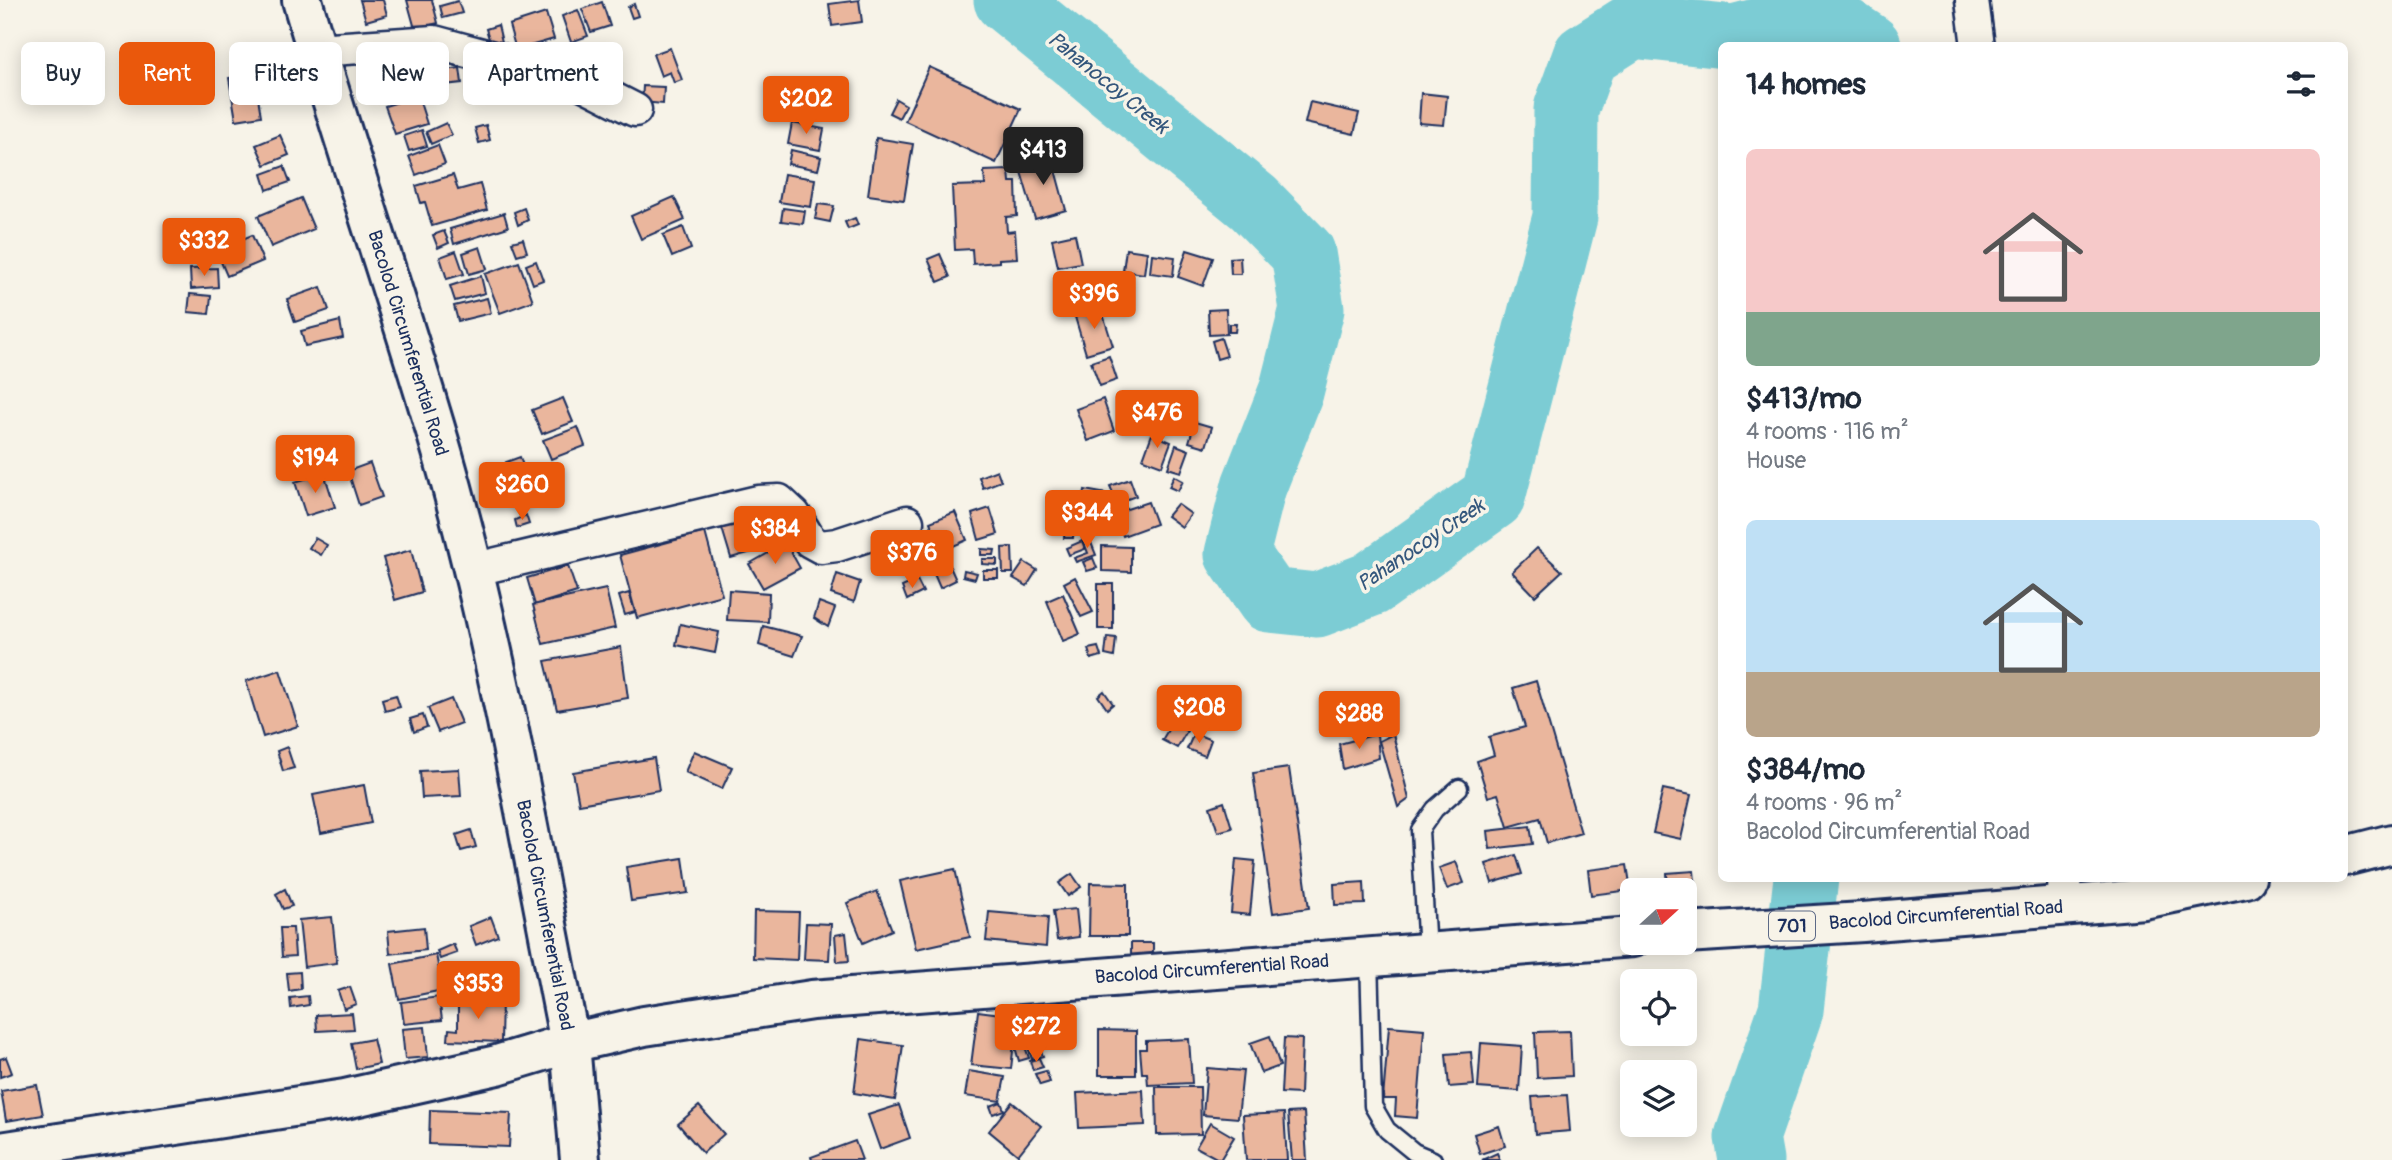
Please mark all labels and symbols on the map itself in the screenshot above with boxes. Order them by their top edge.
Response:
water label: Pahanocoy Creek [1042,26,1176,141]
pin: $202 [765,76,847,136]
pin: $413 [1002,128,1084,187]
pin: $332 [163,218,245,278]
street label: Bacolod Circumferential Road [362,227,454,459]
pin: $396 [1053,272,1135,331]
pin: $476 [1116,391,1198,450]
pin: $194 [274,435,356,495]
pin: $260 [481,462,563,522]
pin: $344 [1046,490,1128,550]
water label: Pahanocoy Creek [1352,491,1492,598]
pin: $384 [734,506,816,566]
pin: $376 [871,530,953,590]
pin: $208 [1158,686,1240,745]
pin: $288 [1318,692,1400,751]
street label: Bacolod Circumferential Road [511,797,579,1033]
north arrow [1620,878,1698,956]
street label: Bacolod Circumferential Road [1828,895,2064,935]
road number: 701 [1769,911,1815,940]
street label: Bacolod Circumferential Road [1094,949,1330,989]
pin: $353 [437,962,519,1021]
pin: $272 [995,1004,1077,1064]

